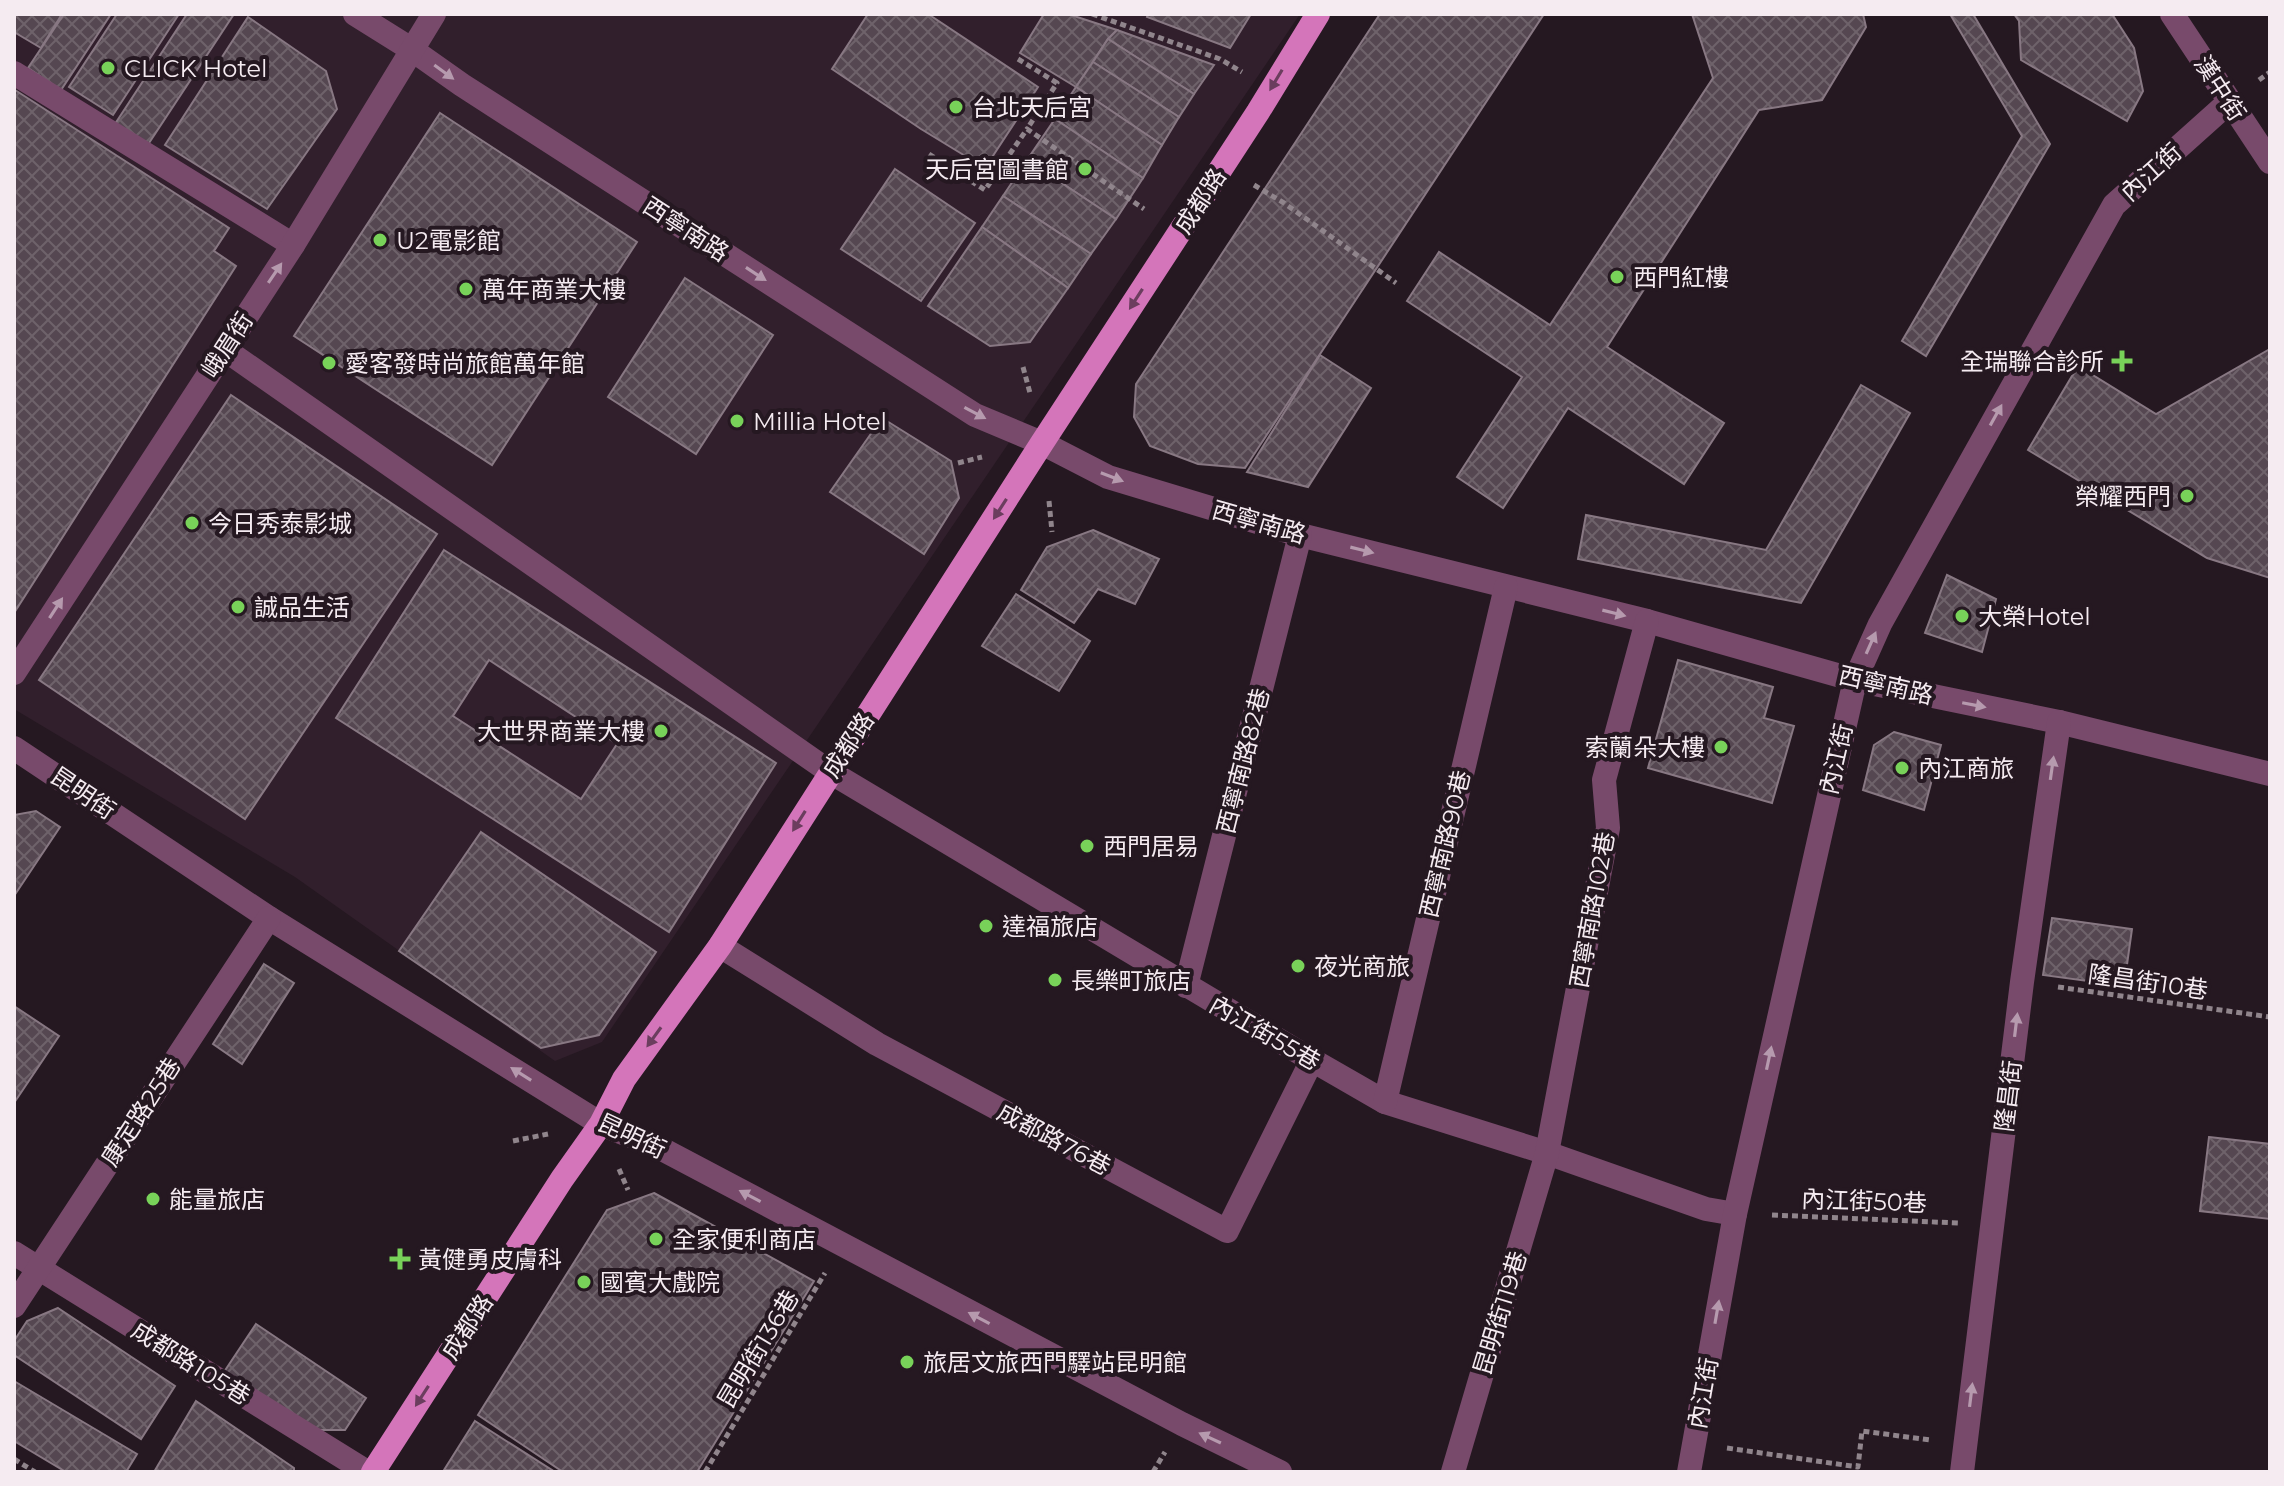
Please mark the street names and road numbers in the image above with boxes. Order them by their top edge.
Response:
street label: 漢中街 [2188,50,2252,126]
street label: 內江街 [2115,137,2187,207]
street label: 成都路 [1168,163,1232,239]
street label: 西寧南路 [638,191,734,267]
street label: 峨眉街 [195,307,259,383]
street label: 西寧南路 [1209,495,1309,549]
street label: 西寧南路 [1836,660,1936,710]
street label: 西寧南路82巷 [1211,685,1275,837]
street label: 成都路 [816,707,880,783]
street label: 內江街 [1814,721,1858,797]
street label: 昆明街 [45,761,121,825]
street label: 西寧南路90巷 [1414,767,1476,921]
street label: 西寧南路102巷 [1564,830,1620,990]
street label: 隆昌街10巷 [2086,959,2210,1005]
street label: 內江街55巷 [1204,990,1326,1076]
street label: 康定路25巷 [95,1052,187,1172]
street label: 隆昌街 [1989,1059,2027,1133]
street label: 成都路76巷 [992,1097,1116,1181]
street label: 昆明街 [593,1108,671,1164]
street label: 內江街50巷 [1801,1184,1927,1218]
street label: 昆明街119巷 [1467,1248,1533,1378]
street label: 昆明街136巷 [711,1285,805,1413]
street label: 成都路 [435,1289,499,1365]
street label: 成都路105巷 [126,1315,256,1411]
street label: 內江街 [1682,1355,1724,1431]

